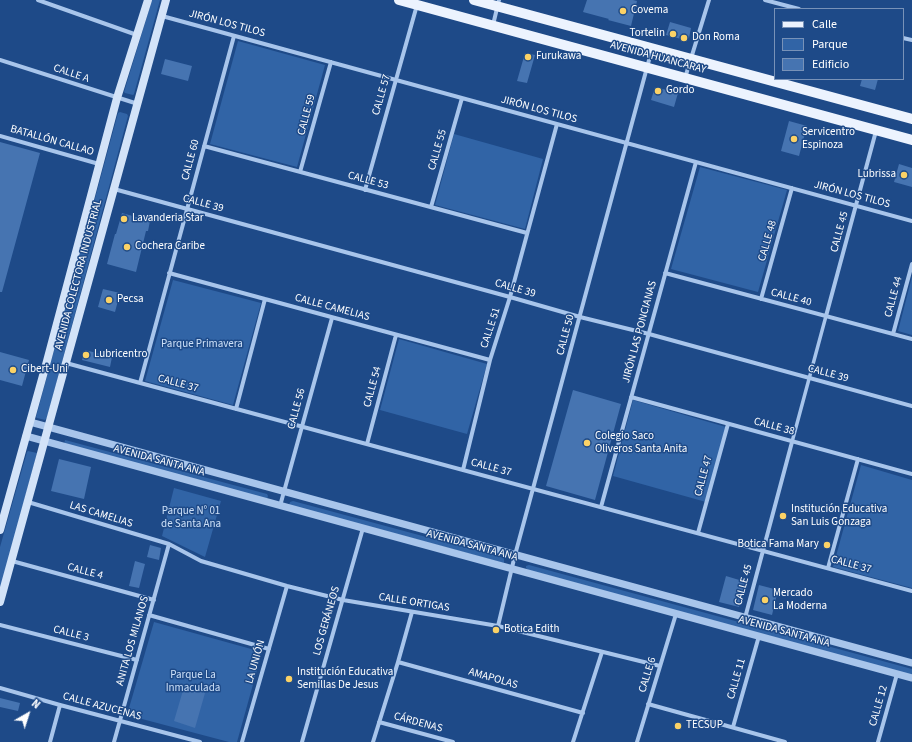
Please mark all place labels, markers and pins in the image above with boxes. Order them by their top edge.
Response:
place label: Covema [631,4,668,18]
marker: Covema [618,6,628,16]
place label: Tortelin [630,27,665,41]
marker: Tortelin [668,29,678,39]
place label: Don Roma [692,31,740,45]
marker: Don Roma [679,33,689,43]
place label: Furukawa [536,50,581,64]
marker: Furukawa [523,52,533,62]
place label: Gordo [666,84,695,98]
marker: Gordo [653,86,663,96]
place label: Servicentro Espinoza [802,126,855,152]
marker: Servicentro Espinoza [789,134,799,144]
place label: Lubrissa [857,168,896,182]
marker: Lubrissa [899,170,909,180]
place label: Lavanderia Star [132,212,204,226]
marker: Lavanderia Star [119,214,129,224]
place label: Cochera Caribe [135,240,205,254]
marker: Cochera Caribe [122,242,132,252]
place label: Pecsa [117,293,144,307]
marker: Pecsa [104,295,114,305]
place label: Lubricentro [94,348,147,362]
marker: Lubricentro [81,350,91,360]
place label: Cibert-Uni [21,363,68,377]
marker: Cibert-Uni [8,365,18,375]
place label: Colegio Saco Oliveros Santa Anita [595,430,687,456]
marker: Colegio Saco Oliveros Santa Anita [582,438,592,448]
place label: Institución Educativa San Luis Gonzaga [791,503,887,529]
marker: Institución Educativa San Luis Gonzaga [778,511,788,521]
place label: Botica Fama Mary [737,538,819,552]
marker: Botica Fama Mary [822,540,832,550]
place label: Mercado La Moderna [773,587,827,613]
marker: Mercado La Moderna [760,595,770,605]
place label: Botica Edith [504,623,560,637]
marker: Botica Edith [491,625,501,635]
place label: Institución Educativa Semillas De Jesus [297,666,393,692]
marker: Institución Educativa Semillas De Jesus [284,674,294,684]
place label: TECSUP [686,719,723,733]
marker: TECSUP [673,721,683,731]

